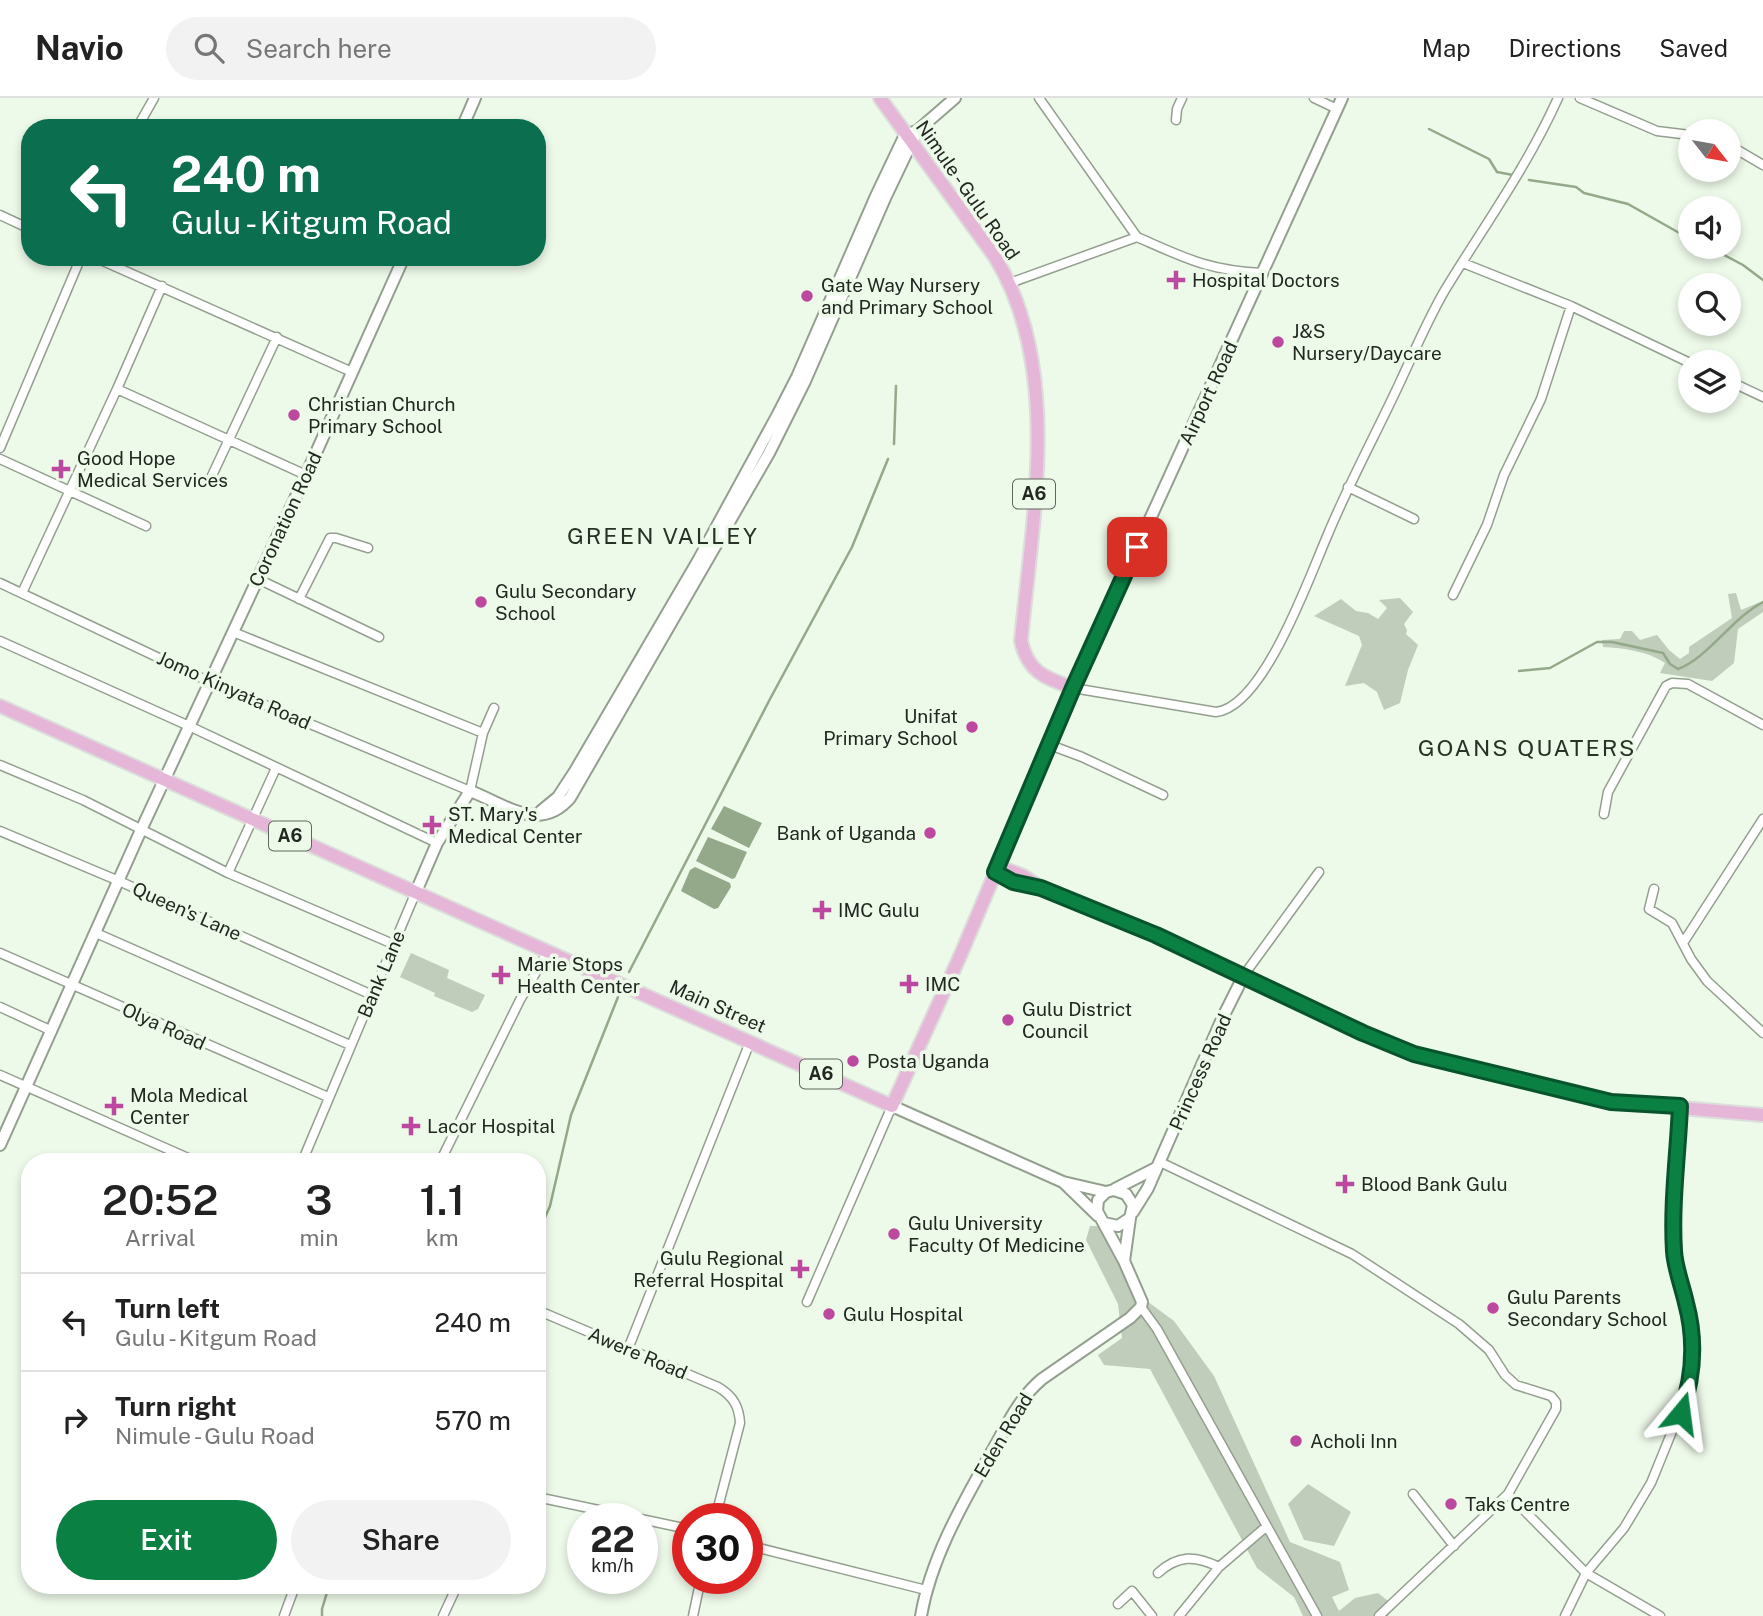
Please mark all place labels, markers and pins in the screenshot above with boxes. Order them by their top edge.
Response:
place label: Hospital Doctors [1192,269,1340,291]
marker: Hospital Doctors [1166,270,1186,290]
place label: Gate Way Nursery and Primary School [821,274,993,318]
marker: Gate Way Nursery and Primary School [799,288,815,304]
place label: J&S Nursery/Daycare [1292,320,1442,364]
marker: J&S Nursery/Daycare [1270,334,1286,350]
place label: Christian Church Primary School [308,393,455,437]
marker: Christian Church Primary School [286,407,302,423]
place label: Good Hope Medical Services [77,447,228,491]
marker: Good Hope Medical Services [51,459,71,479]
pin [1107,517,1167,577]
place label: Gulu Secondary School [495,580,636,624]
marker: Gulu Secondary School [473,594,489,610]
place label: Unifat Primary School [823,705,958,749]
marker: Unifat Primary School [964,719,980,735]
place label: ST. Mary's Medical Center [448,803,582,847]
marker: ST. Mary's Medical Center [422,815,442,835]
place label: Bank of Uganda [777,822,916,844]
marker: Bank of Uganda [922,825,938,841]
place label: IMC Gulu [838,899,919,921]
marker: IMC Gulu [812,900,832,920]
place label: Marie Stops Health Center [517,953,640,997]
marker: Marie Stops Health Center [491,965,511,985]
place label: IMC [925,973,960,995]
marker: IMC [899,974,919,994]
place label: Gulu District Council [1022,998,1132,1042]
marker: Gulu District Council [1000,1012,1016,1028]
place label: Posta Uganda [867,1050,989,1072]
marker: Posta Uganda [845,1053,861,1069]
place label: Mola Medical Center [130,1084,248,1128]
marker: Mola Medical Center [104,1096,124,1116]
place label: Lacor Hospital [427,1115,556,1137]
marker: Lacor Hospital [401,1116,421,1136]
place label: Blood Bank Gulu [1361,1173,1508,1195]
marker: Blood Bank Gulu [1335,1174,1355,1194]
place label: Gulu University Faculty Of Medicine [908,1212,1085,1256]
marker: Gulu University Faculty Of Medicine [886,1226,902,1242]
place label: Gulu Regional Referral Hospital [633,1247,784,1291]
marker: Gulu Regional Referral Hospital [790,1259,810,1279]
place label: Gulu Parents Secondary School [1507,1286,1668,1330]
marker: Gulu Parents Secondary School [1485,1300,1501,1316]
place label: Gulu Hospital [843,1303,964,1325]
marker: Gulu Hospital [821,1306,837,1322]
place label: Acholi Inn [1310,1430,1397,1452]
marker: Acholi Inn [1288,1433,1304,1449]
place label: Taks Centre [1465,1493,1570,1515]
marker: Taks Centre [1443,1496,1459,1512]

